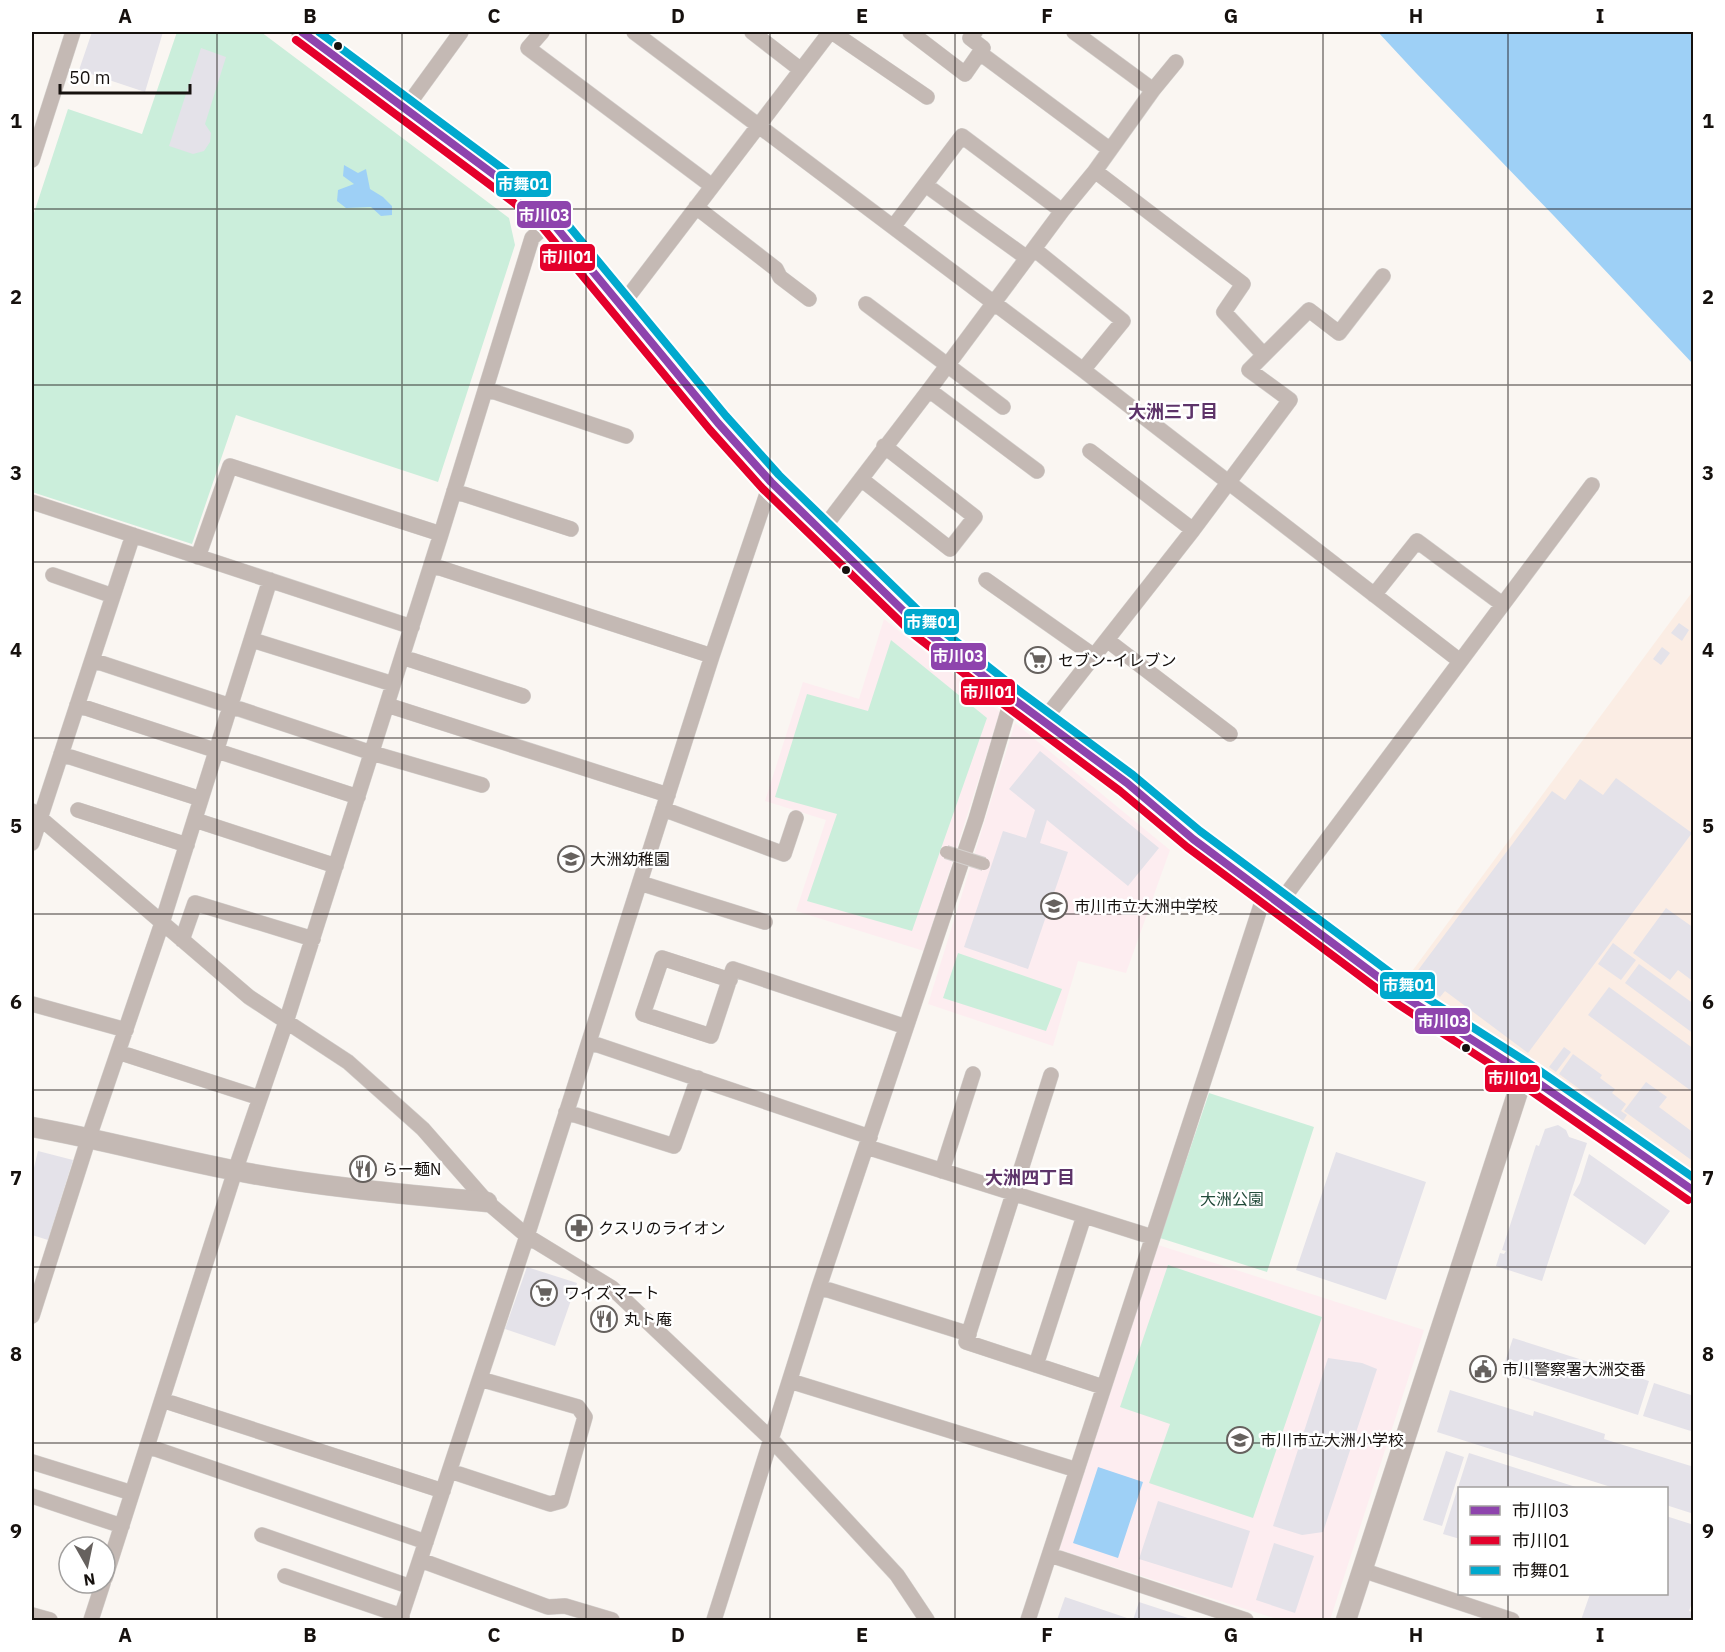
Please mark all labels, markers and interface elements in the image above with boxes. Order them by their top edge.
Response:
text: A [118,2,132,29]
text: B [303,2,317,29]
text: C [487,2,501,29]
text: D [671,2,685,29]
text: E [856,2,868,29]
text: F [1041,2,1053,29]
text: G [1224,2,1238,29]
text: H [1409,2,1423,29]
text: I [1596,2,1604,29]
unlabelled marker [332,40,344,52]
scale bar [60,57,190,95]
text: 50 m [69,66,111,89]
text: 1 [10,107,22,134]
text: 1 [1702,107,1714,134]
line badge: 市舞01 [495,170,552,198]
text: 市舞01 [497,174,549,194]
line badge: 市川03 [516,200,572,229]
text: 市川03 [518,205,570,225]
line badge: 市川01 [539,243,596,272]
text: 市川01 [541,247,593,267]
text: 2 [10,283,22,310]
text: 2 [1702,283,1714,310]
district label: 大洲三丁目 [1128,400,1218,423]
text: 3 [10,459,22,486]
text: 3 [1702,459,1714,486]
unlabelled marker [840,564,852,576]
line badge: 市舞01 [903,608,960,636]
text: 市舞01 [905,612,957,632]
text: 4 [10,636,22,663]
text: 4 [1702,636,1714,663]
line badge: 市川03 [930,642,987,671]
supermarket icon: セブン-イレブン [1023,645,1053,675]
text: 市川03 [932,646,984,666]
place label: セブン-イレブン [1058,650,1176,670]
line badge: 市川01 [960,678,1016,706]
text: 市川01 [962,682,1014,702]
text: 5 [10,812,22,839]
text: 5 [1702,812,1714,839]
school or university icon: 大洲幼稚園 [556,844,586,874]
place label: 大洲幼稚園 [590,849,670,869]
school or university icon: 市川市立大洲中学校 [1039,891,1069,921]
place label: 市川市立大洲中学校 [1074,896,1218,916]
line badge: 市舞01 [1379,971,1436,1000]
text: 市舞01 [1382,975,1434,995]
text: 6 [10,988,22,1015]
text: 6 [1702,988,1714,1015]
line badge: 市川03 [1414,1007,1471,1035]
text: 市川03 [1417,1011,1469,1031]
unlabelled marker [1460,1042,1472,1054]
line badge: 市川01 [1484,1064,1541,1093]
text: 市川01 [1487,1068,1539,1088]
restaurant icon: らー麺N [348,1154,378,1184]
place label: らー麺N [382,1159,441,1179]
text: 7 [10,1164,22,1191]
text: 7 [1702,1164,1714,1191]
district label: 大洲四丁目 [985,1166,1075,1189]
park label: 大洲公園 [1200,1189,1264,1209]
pharmacy icon: クスリのライオン [564,1213,594,1243]
place label: クスリのライオン [598,1218,726,1238]
supermarket icon: ワイズマート [529,1278,559,1308]
place label: ワイズマート [564,1283,660,1303]
restaurant icon: 丸ト庵 [589,1304,619,1334]
place label: 丸ト庵 [624,1309,672,1329]
text: 8 [10,1340,22,1367]
text: 8 [1702,1340,1714,1367]
public building icon: 市川警察署大洲交番 [1468,1354,1498,1384]
place label: 市川警察署大洲交番 [1502,1359,1646,1379]
school or university icon: 市川市立大洲小学校 [1225,1425,1255,1455]
place label: 市川市立大洲小学校 [1260,1430,1404,1450]
legend [1458,1487,1668,1595]
text: 市川03 [1512,1499,1570,1522]
text: 9 [10,1517,22,1544]
text: 9 [1702,1517,1714,1544]
text: 市川01 [1512,1529,1570,1552]
north arrow [57,1535,117,1595]
text: 市舞01 [1512,1559,1570,1582]
text: N [82,1569,97,1591]
text: A [118,1621,132,1648]
text: B [303,1621,317,1648]
text: C [487,1621,501,1648]
text: D [671,1621,685,1648]
text: E [856,1621,868,1648]
text: F [1041,1621,1053,1648]
text: G [1224,1621,1238,1648]
text: H [1409,1621,1423,1648]
text: I [1596,1621,1604,1648]

